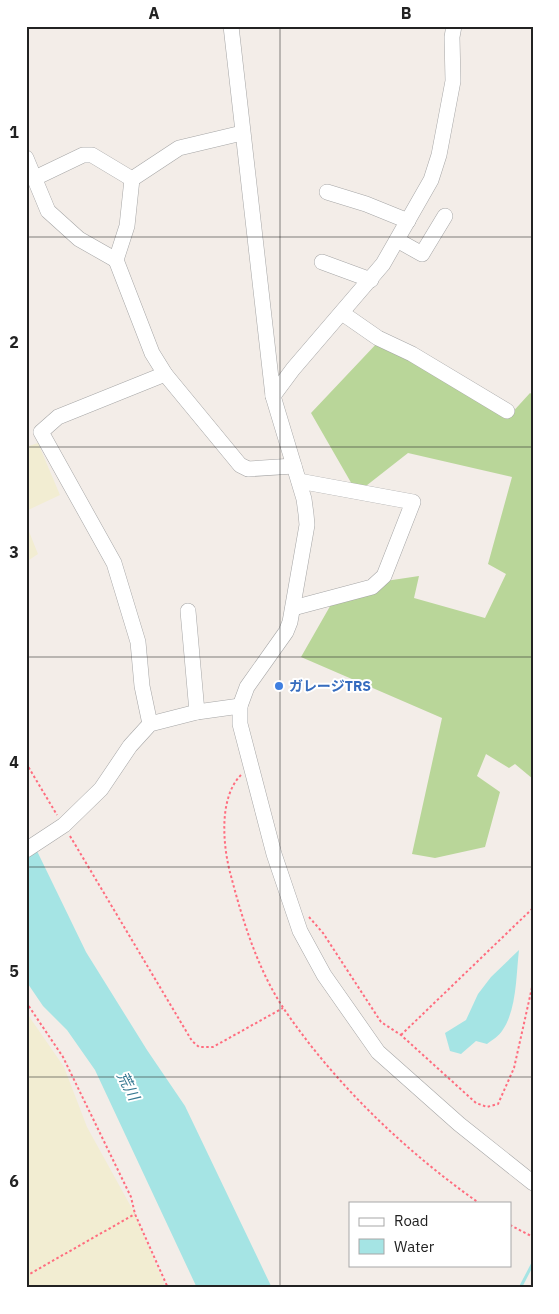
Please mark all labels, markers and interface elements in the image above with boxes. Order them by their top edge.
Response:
text: A [149,3,160,23]
text: B [401,3,412,23]
text: 1 [9,122,19,142]
text: 2 [9,332,19,352]
text: 3 [9,542,19,562]
place label: ガレージTRS [289,677,371,695]
marker: ガレージTRS [273,680,285,692]
text: 4 [9,752,19,772]
text: 5 [9,961,19,981]
water label: 荒川 [113,1068,145,1105]
text: 6 [9,1171,19,1191]
legend [349,1202,512,1266]
text: Road [394,1211,429,1230]
text: Water [394,1237,435,1256]

